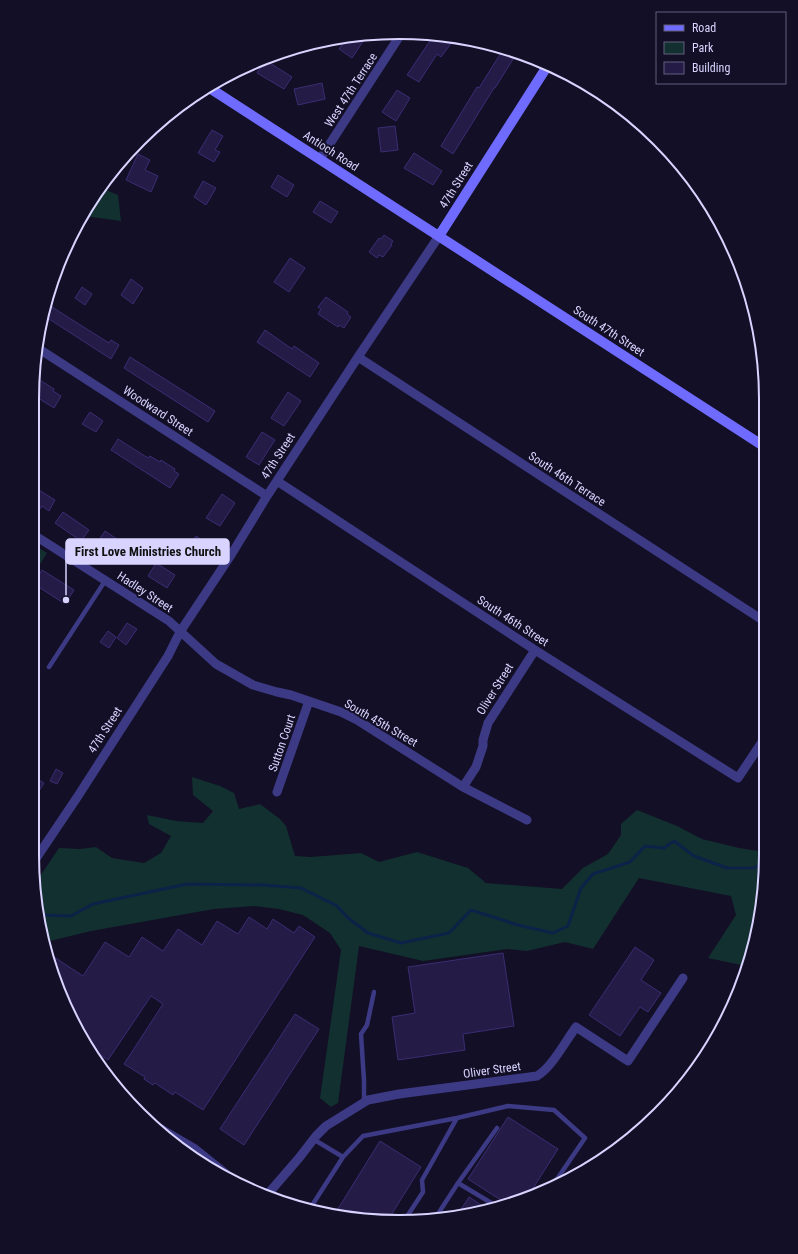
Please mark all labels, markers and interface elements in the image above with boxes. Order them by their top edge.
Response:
legend [656,12,786,84]
text: Road [692,21,716,35]
text: Park [692,41,714,55]
street label: West 47th Terrace [322,50,380,130]
text: Building [692,61,730,75]
street label: Antioch Road [301,128,361,174]
street label: 47th Street [436,159,476,211]
street label: South 47th Street [571,303,648,360]
street label: Woodward Street [120,383,196,439]
street label: 47th Street [258,430,298,482]
street label: South 46th Terrace [526,449,609,509]
callout: First Love Ministries Church [66,539,229,564]
text: First Love Ministries Church [75,544,221,559]
street label: Hadley Street [115,569,176,615]
street label: South 46th Street [475,593,552,650]
street label: Oliver Street [474,660,517,717]
street label: South 45th Street [342,696,420,750]
street label: 47th Street [85,704,125,756]
street label: Sutton Court [266,712,298,774]
street label: Oliver Street [462,1059,522,1081]

